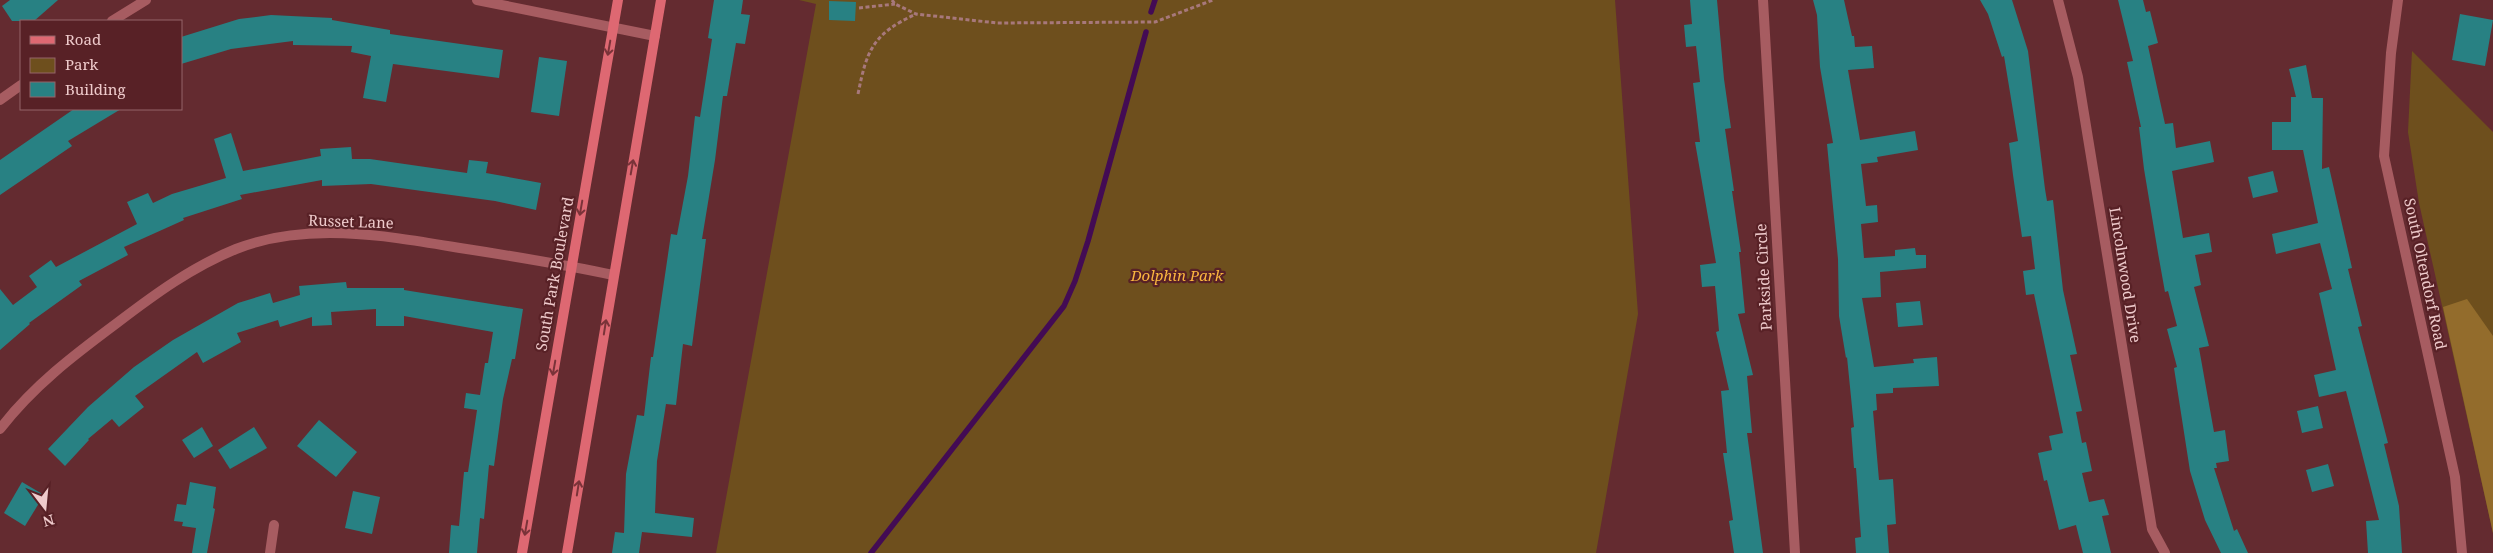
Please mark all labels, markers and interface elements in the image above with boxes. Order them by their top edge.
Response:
legend [20,20,182,110]
text: Road [65,29,101,49]
one-way arrow [604,40,614,56]
text: Park [65,54,99,74]
text: Building [65,79,126,99]
one-way arrow [627,159,637,175]
street label: South Park Boulevard [531,195,577,353]
street label: South Oltendorf Road [2400,196,2452,351]
one-way arrow [576,200,586,216]
street label: Lincolnwood Drive [2105,206,2147,344]
street label: Russet Lane [308,210,394,232]
street label: Parkside Circle [1750,223,1776,331]
park label: Dolphin Park [1130,265,1224,285]
one-way arrow [600,320,610,336]
one-way arrow [548,360,558,376]
one-way arrow [574,480,584,496]
north arrow [20,483,70,533]
text: N [41,510,57,532]
one-way arrow [521,520,531,536]

